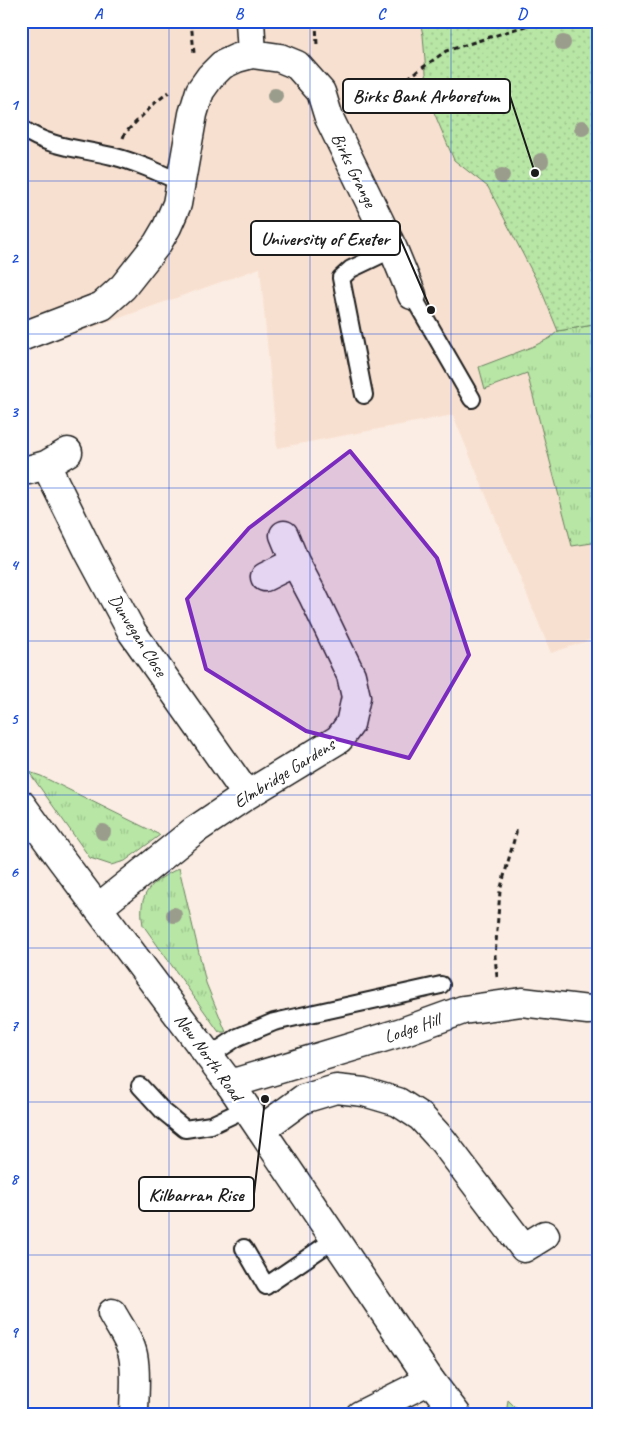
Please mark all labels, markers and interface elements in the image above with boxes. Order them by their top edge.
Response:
text: A [94,4,104,24]
text: B [235,4,245,24]
text: C [377,4,387,24]
text: D [517,4,528,24]
callout: Birks Bank Arboretum [343,79,510,113]
text: Birks Bank Arboretum [353,84,501,108]
text: 1 [10,95,19,115]
street label: Birks Grange [327,129,382,212]
callout: University of Exeter [251,221,400,255]
text: University of Exeter [261,227,391,251]
text: 2 [10,248,19,268]
text: 3 [10,402,19,422]
text: 4 [10,555,19,575]
street label: Dunvegan Close [104,590,173,681]
text: 5 [11,709,20,729]
street label: Elmbridge Gardens [229,732,340,813]
text: 6 [10,862,19,882]
street label: Lodge Hill [381,1007,445,1048]
street label: New North Road [170,1009,250,1107]
text: 7 [10,1016,19,1036]
text: 8 [10,1169,19,1189]
callout: Kilbarran Rise [139,1177,254,1211]
text: Kilbarran Rise [148,1183,245,1207]
text: 9 [10,1322,19,1342]

